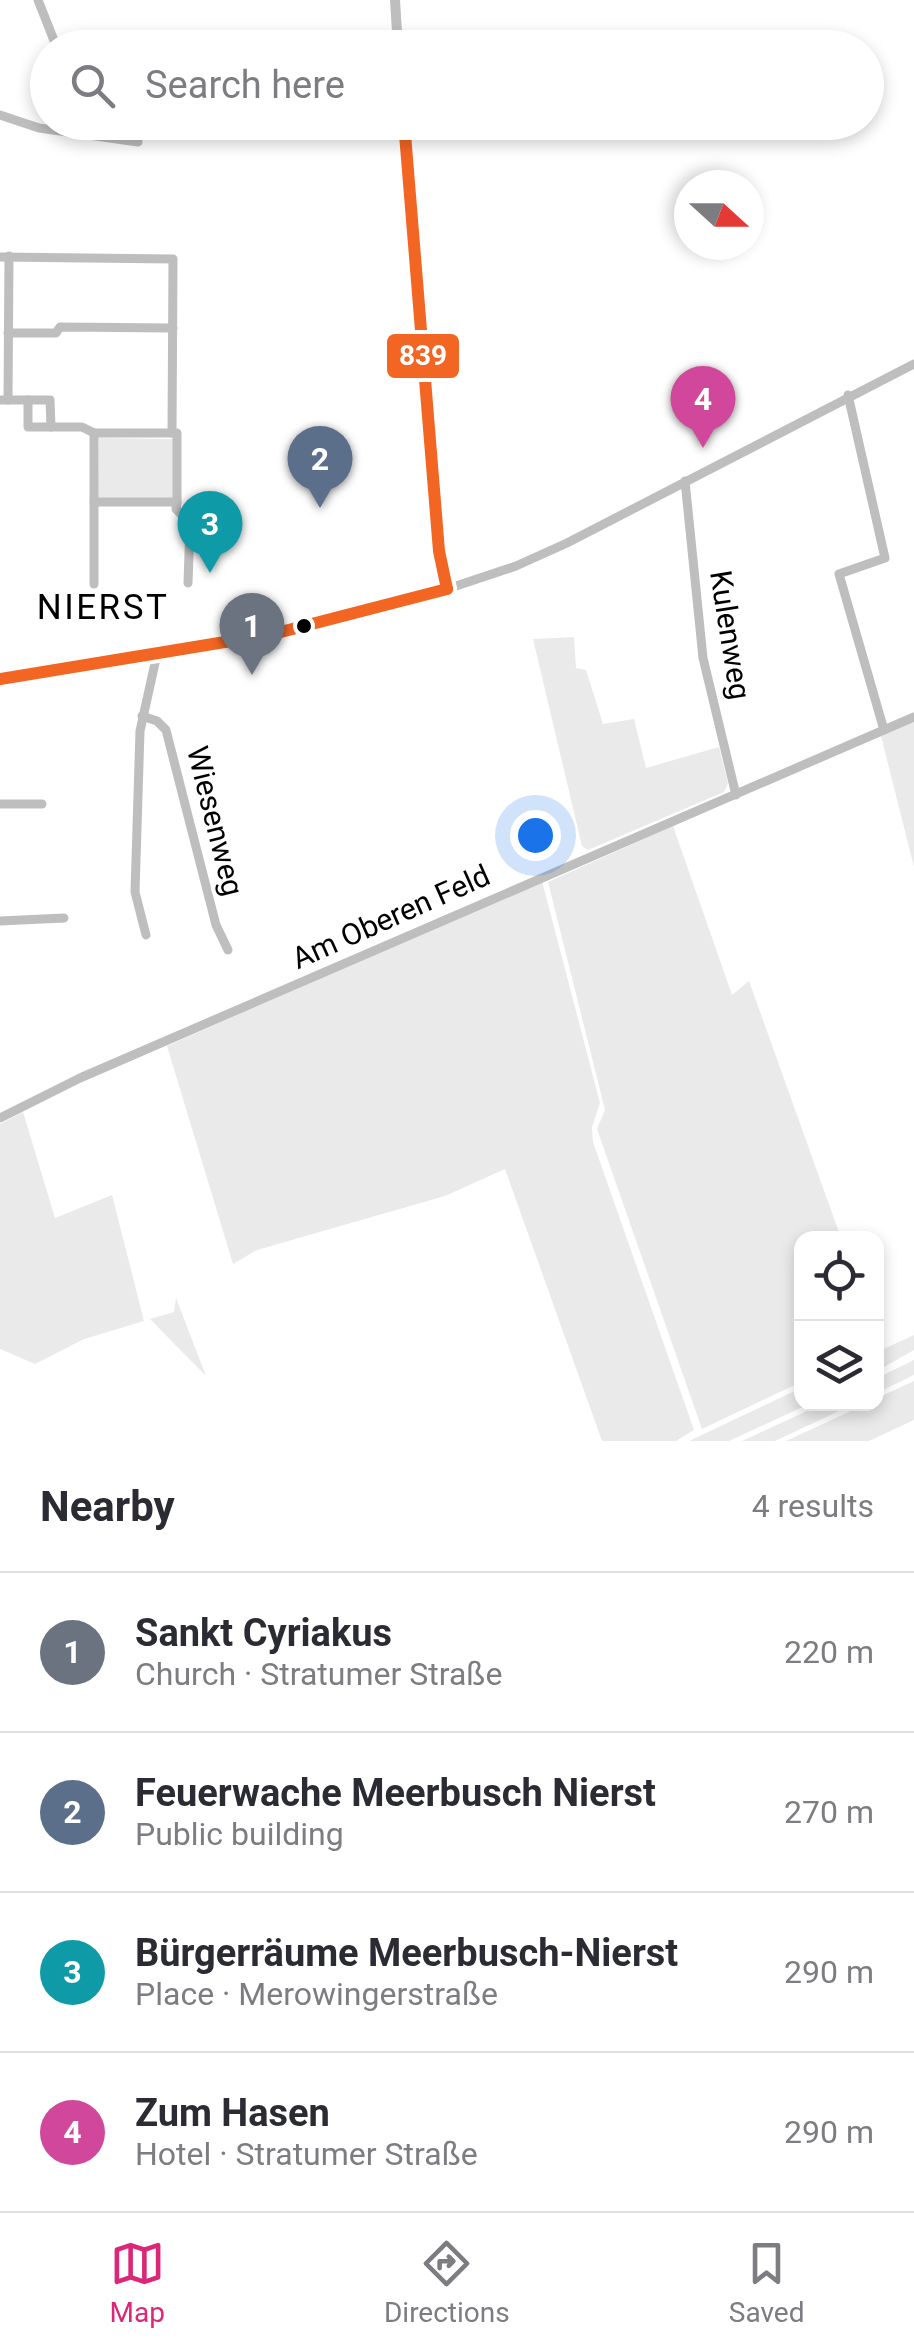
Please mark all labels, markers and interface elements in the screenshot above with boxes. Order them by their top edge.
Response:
search box [30,30,884,140]
icon: search [65,58,120,113]
text: Search here [145,63,345,107]
north arrow [674,170,764,260]
line badge: 839 [385,332,461,380]
text: 839 [399,339,447,372]
pin: 4 [670,366,736,448]
pin: 2 [288,426,352,508]
pin: 3 [178,490,242,573]
street label: Kulenweg [703,568,758,702]
district label: NIERST [37,587,169,628]
pin: 1 [220,592,284,675]
unlabelled marker [294,616,314,636]
street label: Wiesenweg [180,742,251,899]
your location [510,810,561,861]
street label: Am Oberen Feld [286,857,495,976]
map controls [794,1231,884,1411]
button: locate [794,1231,884,1321]
button: layers [794,1321,884,1411]
text: Nearby [40,1482,175,1531]
text: 4 results [752,1487,874,1525]
text: Sankt Cyriakus [135,1611,392,1655]
text: 1 [63,1633,82,1671]
text: 220 m [784,1633,874,1671]
text: Church · Stratumer Straße [135,1655,502,1693]
text: Feuerwache Meerbusch Nierst [135,1771,656,1815]
text: 2 [63,1793,82,1831]
text: 270 m [784,1793,874,1831]
text: Public building [135,1815,344,1853]
text: Bürgerräume Meerbusch-Nierst [135,1931,678,1975]
text: 3 [63,1953,82,1991]
text: 290 m [784,1953,874,1991]
text: Place · Merowingerstraße [135,1975,498,2013]
text: Zum Hasen [135,2091,330,2135]
text: 4 [63,2113,82,2151]
text: 290 m [784,2113,874,2151]
text: Hotel · Stratumer Straße [135,2135,478,2173]
tab: Map [110,2236,165,2329]
tab: Directions [384,2236,510,2329]
tab: Saved [729,2236,804,2329]

